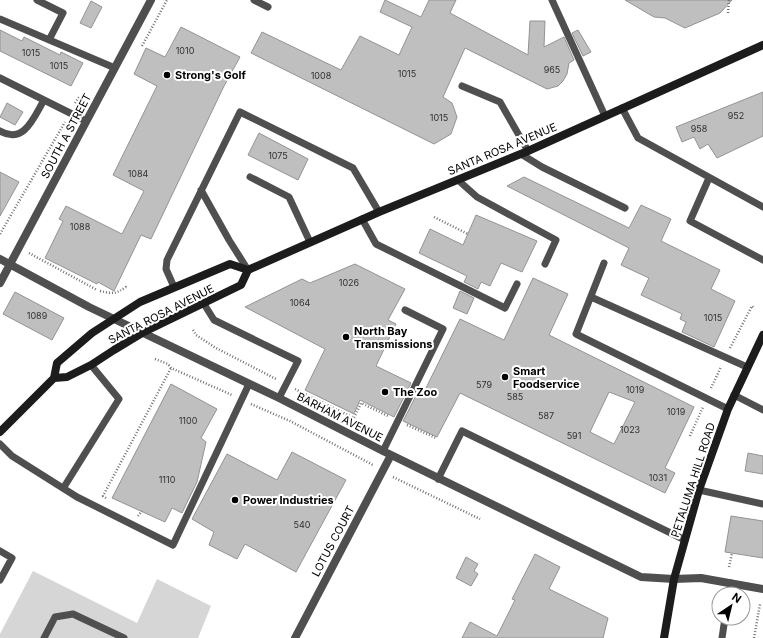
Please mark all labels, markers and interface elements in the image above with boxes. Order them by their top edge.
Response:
house number: 1010 [176,45,195,56]
house number: 1015 [22,47,40,58]
house number: 1015 [50,60,68,71]
house number: 965 [544,64,560,75]
place label: Strong's Golf [175,68,246,82]
house number: 1015 [398,68,416,79]
marker: Strong's Golf [162,70,172,80]
house number: 1008 [311,70,332,81]
street label: SOUTH A STREET [38,91,94,181]
house number: 952 [728,110,744,121]
house number: 1015 [430,112,448,123]
street label: SANTA ROSA AVENUE [445,120,559,178]
house number: 958 [691,123,708,134]
house number: 1075 [268,150,288,161]
house number: 1084 [128,168,149,179]
house number: 1088 [70,221,91,232]
house number: 1026 [339,277,360,288]
street label: SANTA ROSA AVENUE [106,281,216,347]
house number: 1064 [290,297,311,308]
house number: 1089 [27,310,48,321]
house number: 1015 [704,312,722,323]
place label: North Bay Transmissions [354,324,433,351]
marker: North Bay Transmissions [341,332,351,342]
place label: Smart Foodservice [513,364,580,391]
marker: Smart Foodservice [500,372,510,382]
house number: 579 [476,379,492,390]
house number: 1019 [626,384,645,395]
place label: The Zoo [393,385,437,399]
marker: The Zoo [380,387,390,397]
street label: BARHAM AVENUE [295,389,385,445]
house number: 585 [507,391,523,402]
house number: 1019 [667,406,686,417]
house number: 587 [538,410,554,421]
house number: 1100 [179,415,198,426]
street label: PETALUMA HILL ROAD [668,421,718,539]
house number: 1023 [620,424,641,435]
house number: 591 [567,430,581,441]
house number: 1031 [649,472,667,483]
house number: 1110 [159,474,176,485]
place label: Power Industries [243,493,334,507]
marker: Power Industries [230,495,240,505]
street label: LOTUS COURT [308,503,358,579]
house number: 540 [294,519,311,530]
north arrow [711,586,751,626]
text: N [729,590,744,606]

